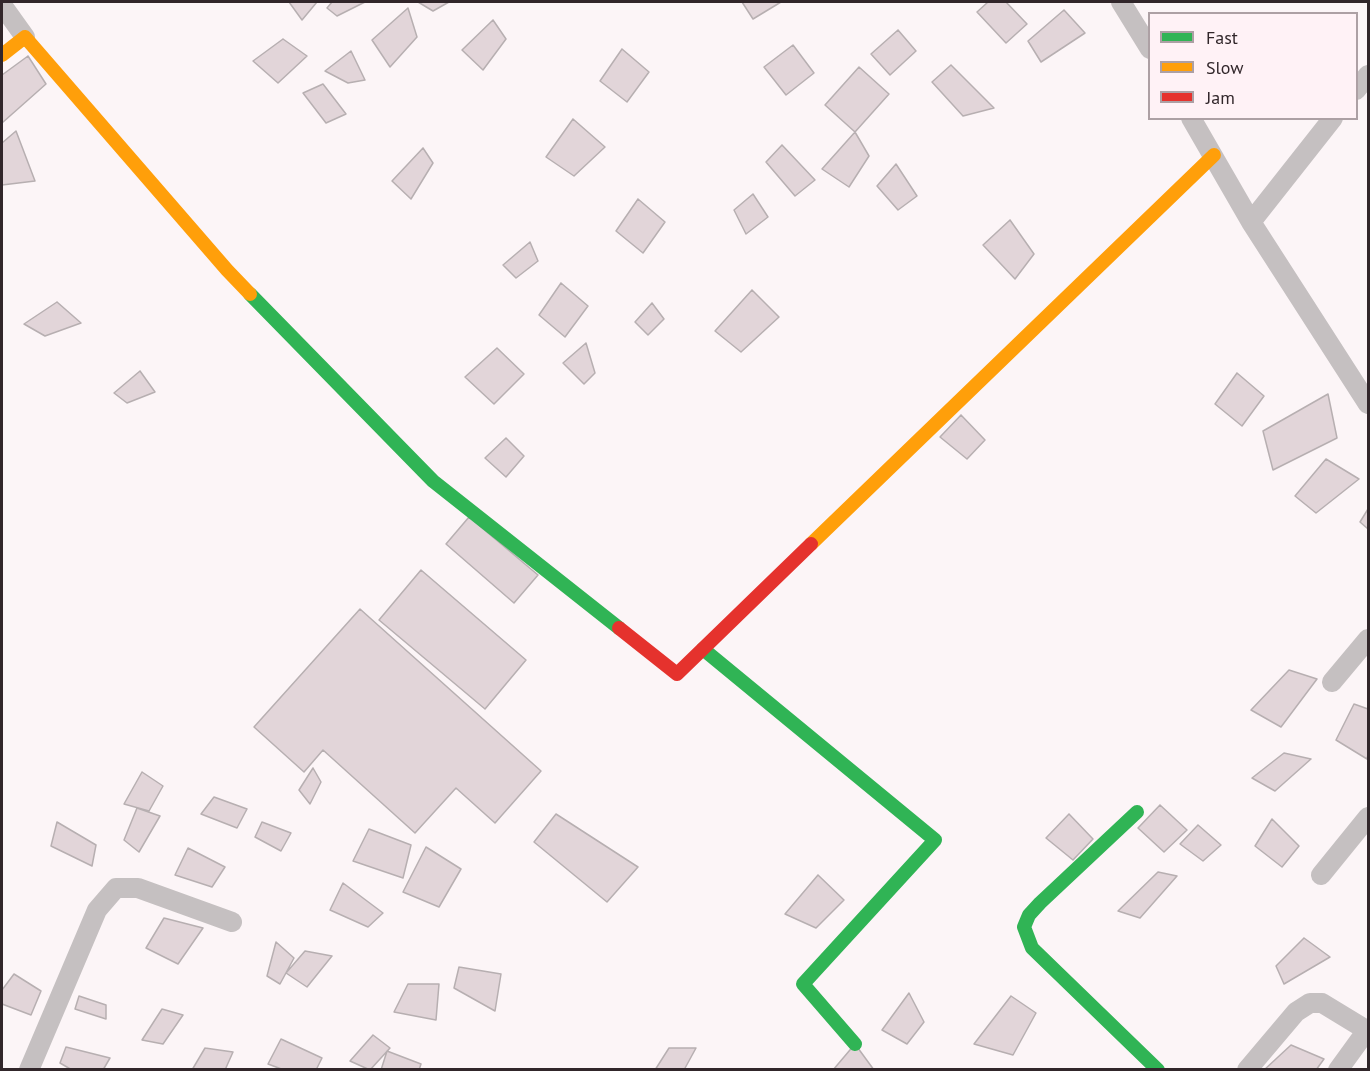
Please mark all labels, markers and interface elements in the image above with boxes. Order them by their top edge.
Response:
legend [1148,12,1358,120]
text: Fast [1206,26,1238,49]
text: Slow [1206,56,1244,79]
text: Jam [1206,86,1235,109]

